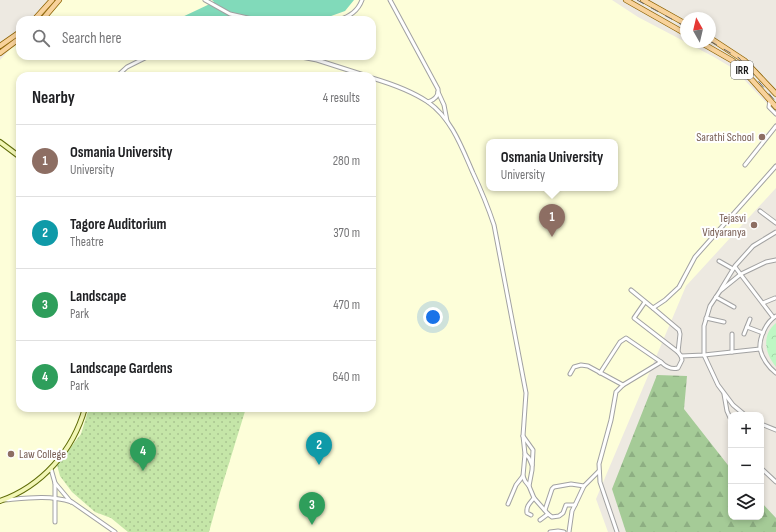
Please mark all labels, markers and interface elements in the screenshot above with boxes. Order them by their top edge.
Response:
north arrow [680,12,716,48]
search box [16,16,376,60]
icon: search [30,27,52,49]
text: Search here [62,29,122,48]
road number: IRR [731,61,753,79]
text: Nearby [32,88,75,108]
text: 4 results [323,90,360,106]
place label: Sarathi School [696,130,754,145]
marker: Sarathi School [757,132,767,142]
popup [486,139,618,191]
text: Osmania University [70,143,173,162]
text: Osmania University [501,148,603,167]
text: 1 [42,153,48,169]
text: 280 m [333,153,360,169]
text: University [70,162,114,178]
text: University [501,167,545,183]
pin: 1 [539,204,565,237]
place label: Tejasvi Vidyaranya [702,211,746,240]
text: Tagore Auditorium [70,215,167,234]
marker: Tejasvi Vidyaranya [749,220,759,230]
text: 2 [42,225,48,241]
text: 370 m [333,225,360,241]
text: Theatre [70,234,104,250]
text: Landscape [70,287,126,306]
text: 3 [42,297,48,313]
text: 470 m [333,297,360,313]
text: Park [70,306,89,322]
your location [423,307,443,327]
text: Landscape Gardens [70,359,172,378]
text: 4 [42,369,48,385]
text: 640 m [332,369,360,385]
text: Park [70,378,89,394]
map controls [728,412,764,520]
button: + [728,412,764,448]
pin: 2 [306,432,332,465]
pin: 4 [130,438,156,471]
place label: Law College [19,447,66,462]
button: − [728,448,764,484]
marker: Law College [6,449,16,459]
button: layers [728,484,764,520]
pin: 3 [299,492,325,525]

